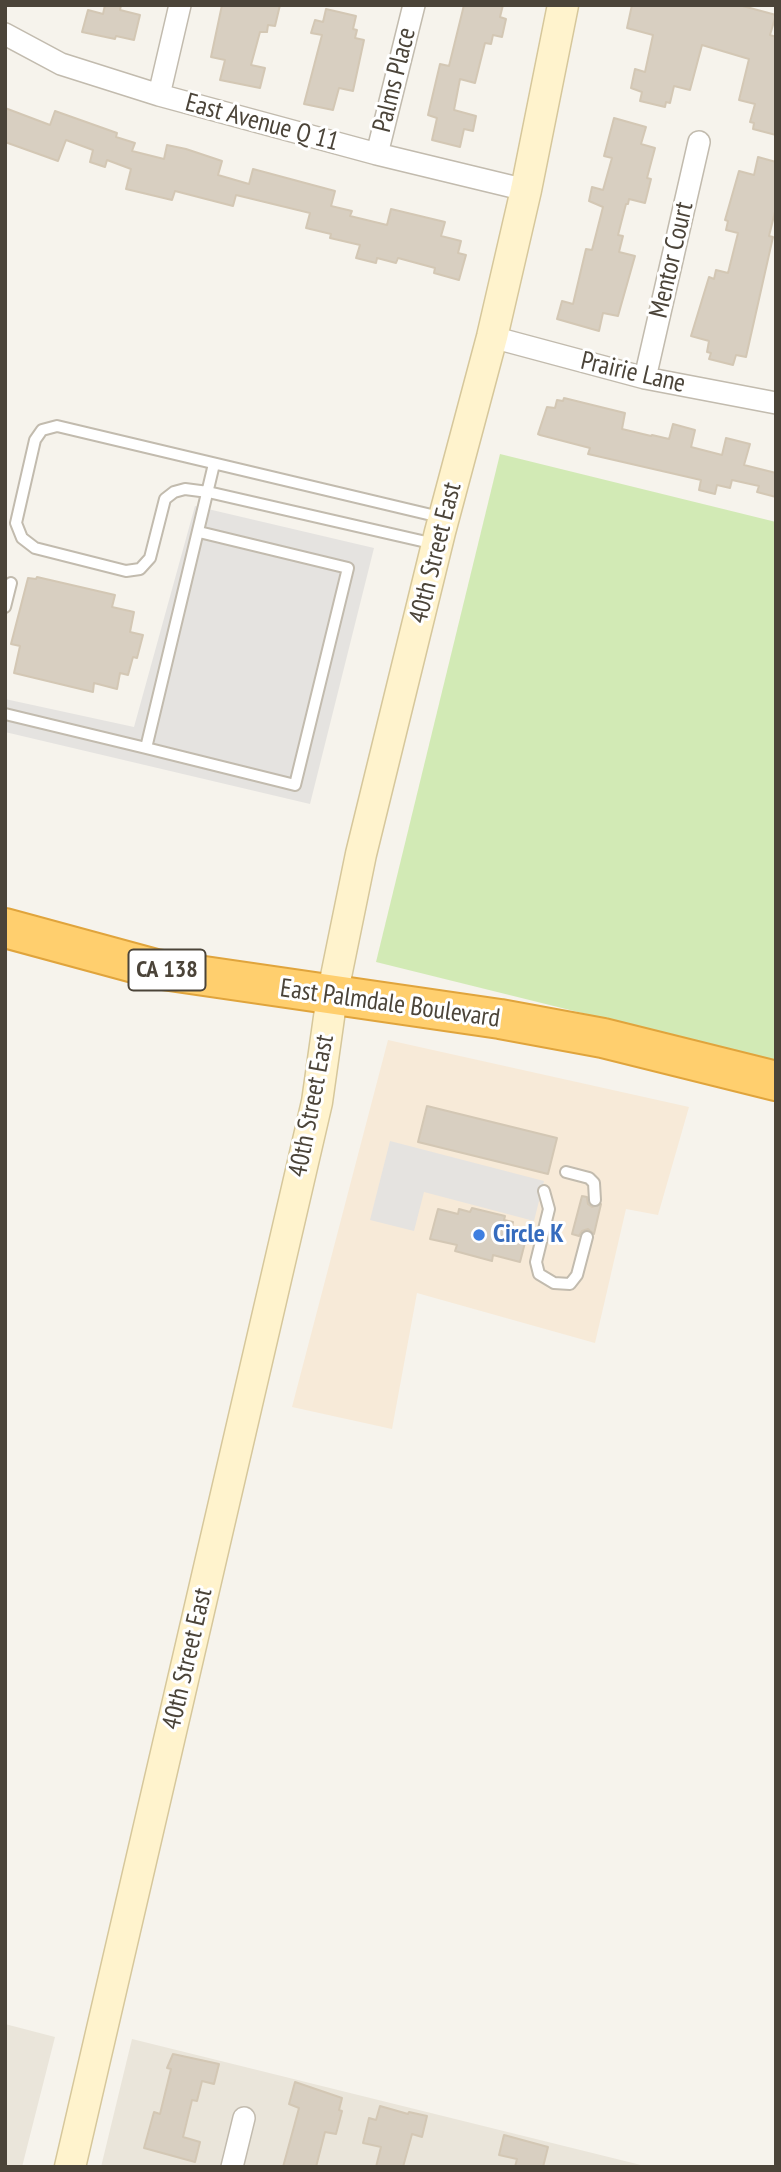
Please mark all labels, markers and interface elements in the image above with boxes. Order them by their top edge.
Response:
street label: Palms Place [367,25,423,135]
street label: East Avenue Q 11 [182,88,342,158]
street label: Mentor Court [644,199,700,321]
street label: Prairie Lane [578,346,688,400]
street label: 40th Street East [403,479,469,627]
road number: CA 138 [128,950,206,990]
street label: East Palmdale Boulevard [278,973,502,1035]
street label: 40th Street East [283,1032,341,1180]
place label: Circle K [493,1219,564,1251]
marker: Circle K [471,1227,487,1243]
street label: 40th Street East [157,1585,219,1733]

